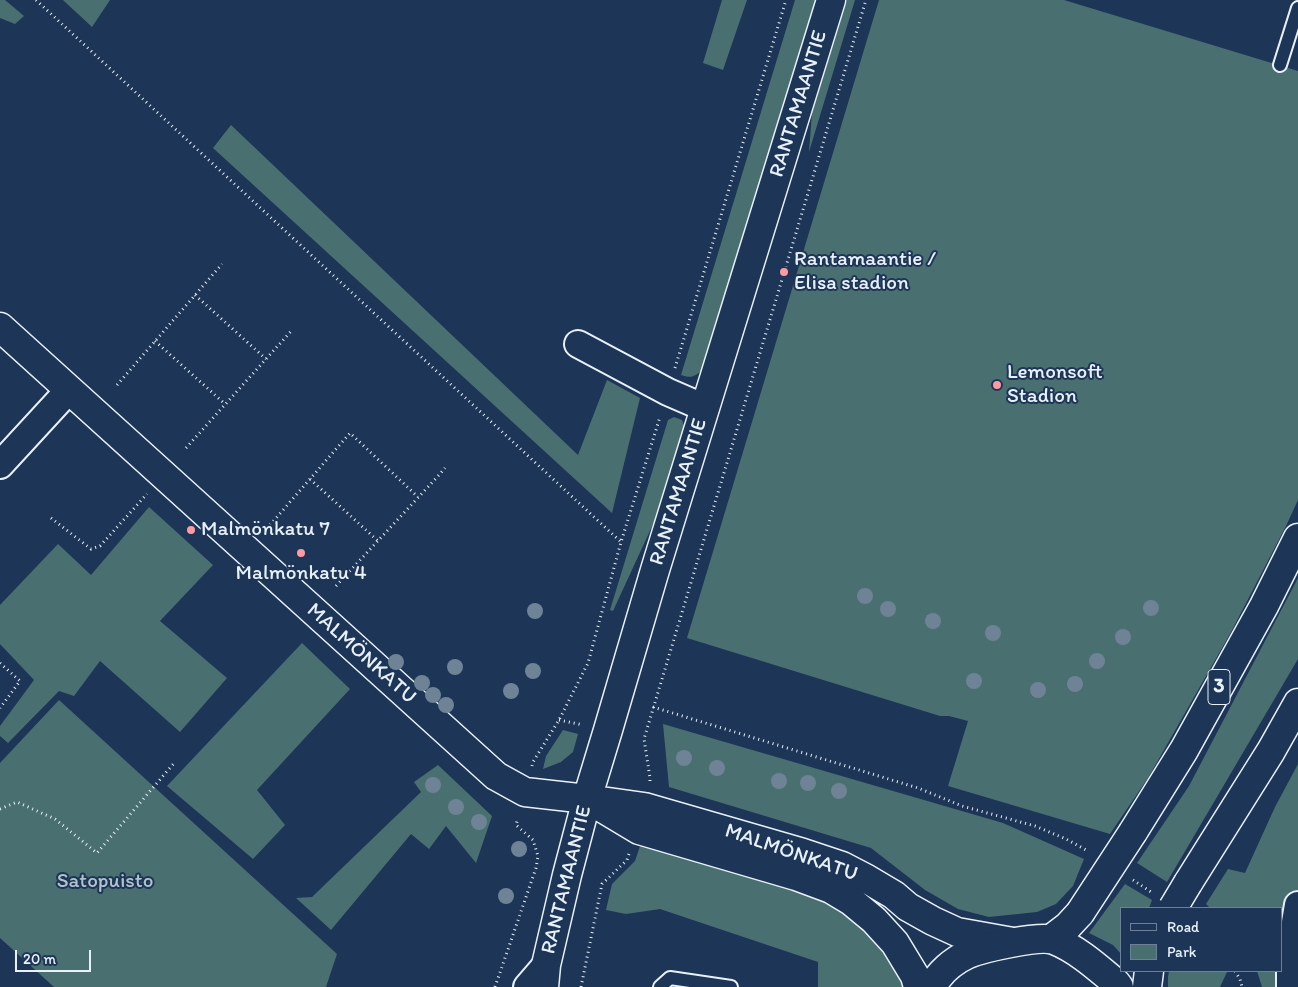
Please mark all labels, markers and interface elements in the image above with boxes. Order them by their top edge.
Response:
street label: RANTAMAANTIE [765,28,833,180]
place label: Rantamaantie / Elisa stadion [794,247,936,297]
marker: Rantamaantie / Elisa stadion [778,266,790,278]
place label: Lemonsoft Stadion [1007,360,1103,410]
marker: Lemonsoft Stadion [991,379,1003,391]
street label: RANTAMAANTIE [645,416,713,568]
place label: Malmönkatu 7 [201,517,330,543]
marker: Malmönkatu 7 [185,524,197,536]
marker: Malmönkatu 4 [295,547,307,559]
place label: Malmönkatu 4 [235,561,367,587]
street label: MALMÖNKATU [301,598,421,710]
road number: 3 [1208,670,1230,704]
street label: RANTAMAANTIE [536,803,598,957]
street label: MALMÖNKATU [721,819,861,887]
park label: Satopuisto [57,869,153,895]
legend [1120,907,1283,972]
text: Road [1167,918,1199,936]
scale bar [18,940,94,972]
text: Park [1167,943,1197,961]
text: 20 m [23,950,56,968]

